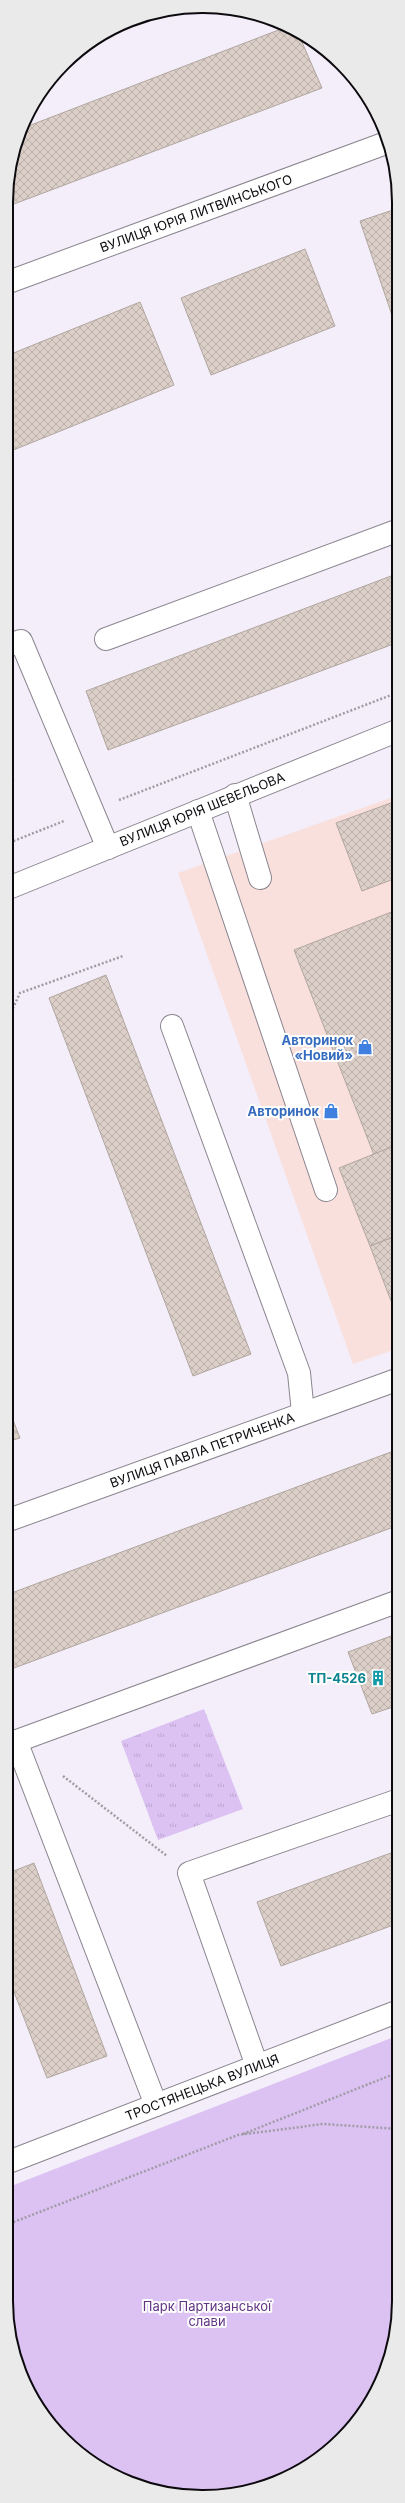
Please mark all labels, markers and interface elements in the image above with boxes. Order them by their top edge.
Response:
street label: ВУЛИЦЯ ЮРІЯ ЛИТВИНСЬКОГО [98,171,295,255]
street label: ВУЛИЦЯ ЮРІЯ ШЕВЕЛЬОВА [117,768,287,850]
place label: Авторинок «Новий» [282,1032,353,1063]
shop icon: Авторинок «Новий» [356,1038,374,1056]
shop icon: Авторинок [322,1102,340,1120]
place label: Авторинок [248,1103,319,1119]
street label: ВУЛИЦЯ ПАВЛА ПЕТРИЧЕНКА [107,1409,297,1491]
building icon: ТП-4526 [369,1669,387,1687]
place label: ТП-4526 [308,1670,366,1686]
street label: ТРОСТЯНЕЦЬКА ВУЛИЦЯ [123,2050,281,2124]
park label: Парк Партизанської слави [143,2298,272,2329]

